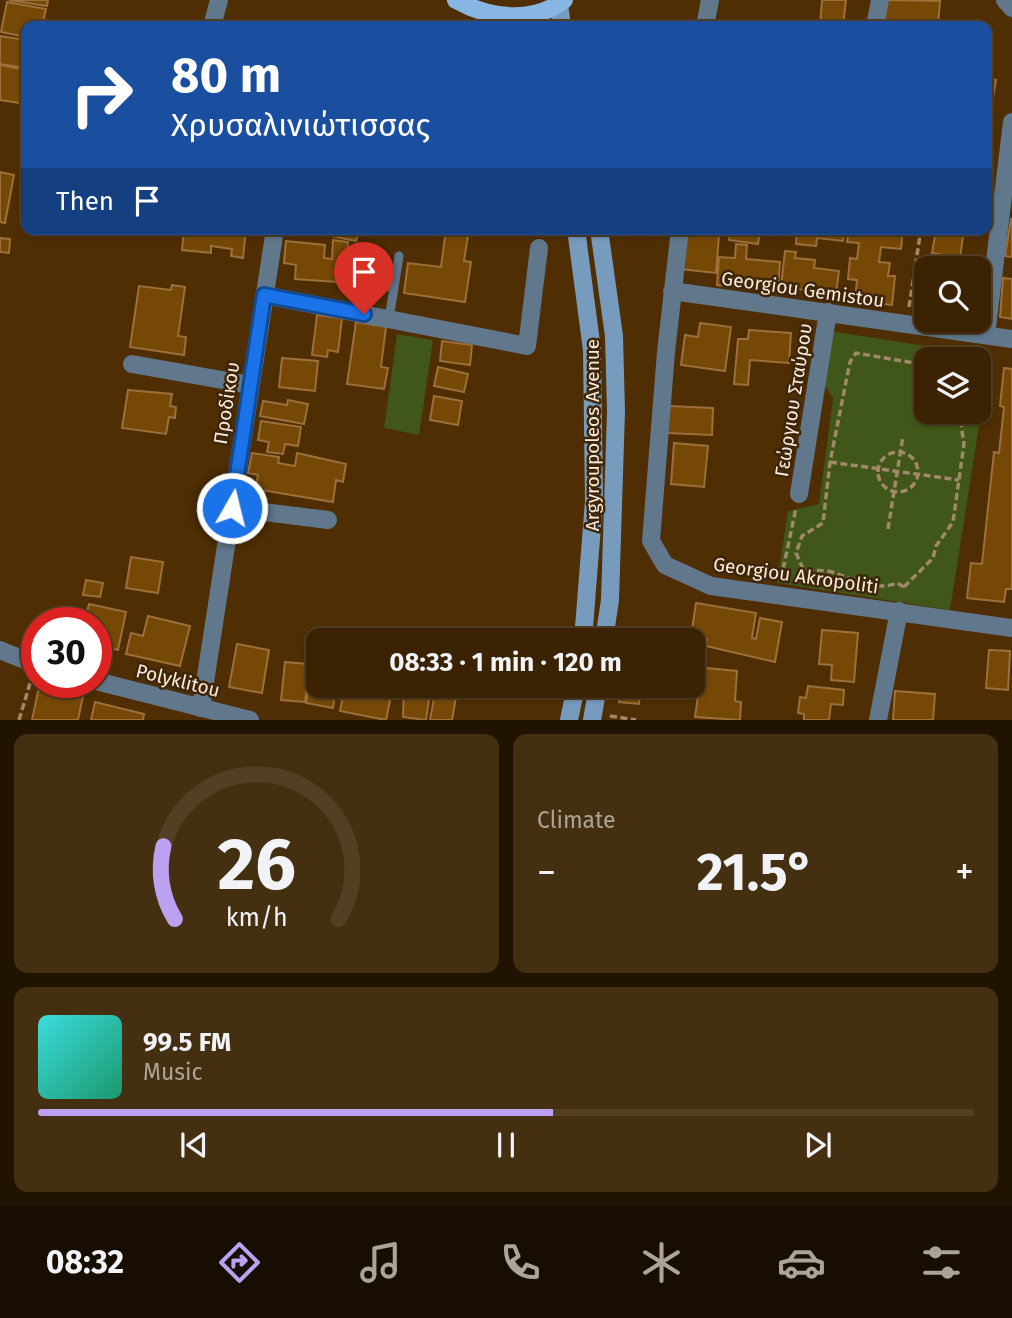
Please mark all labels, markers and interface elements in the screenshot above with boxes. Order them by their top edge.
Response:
text: 80 m [171,46,281,105]
icon: right [56,49,147,140]
text: Χρυσαλινιώτισσας [171,106,430,144]
icon: arrive [128,182,166,220]
text: Then [56,186,114,217]
pin [334,242,394,314]
icon: arrive [345,253,383,291]
map controls [914,256,991,424]
button: search [914,256,991,333]
street label: Georgiou Gemistou [720,267,886,312]
street label: Γεώργιου Σταύρου [770,322,817,479]
street label: Argyroupoleos Avenue [581,339,604,531]
button: layers [914,347,991,424]
street label: Προδίκου [209,360,244,446]
position arrow [195,471,269,545]
street label: Georgiou Akropoliti [712,552,880,598]
speed limit sign: 30 [21,607,112,698]
text: 08:33 · 1 min · 120 m [389,647,622,678]
street label: Polyklitou [134,659,222,702]
text: Climate [537,806,616,834]
text: 26 [217,822,296,909]
text: 21.5° [697,841,814,904]
text: − [537,849,556,895]
text: + [955,849,974,895]
text: km/h [226,903,287,933]
text: 99.5 FM [143,1027,231,1058]
text: Music [143,1058,203,1086]
icon: previous [175,1126,213,1164]
icon: pause [487,1126,525,1164]
icon: next [799,1126,837,1164]
icon: directions [215,1238,264,1287]
icon: music [356,1238,405,1287]
icon: phone [496,1238,545,1287]
icon: climate [637,1238,686,1287]
icon: car [777,1238,826,1287]
icon: filters [917,1238,966,1287]
text: 08:32 [46,1243,124,1281]

